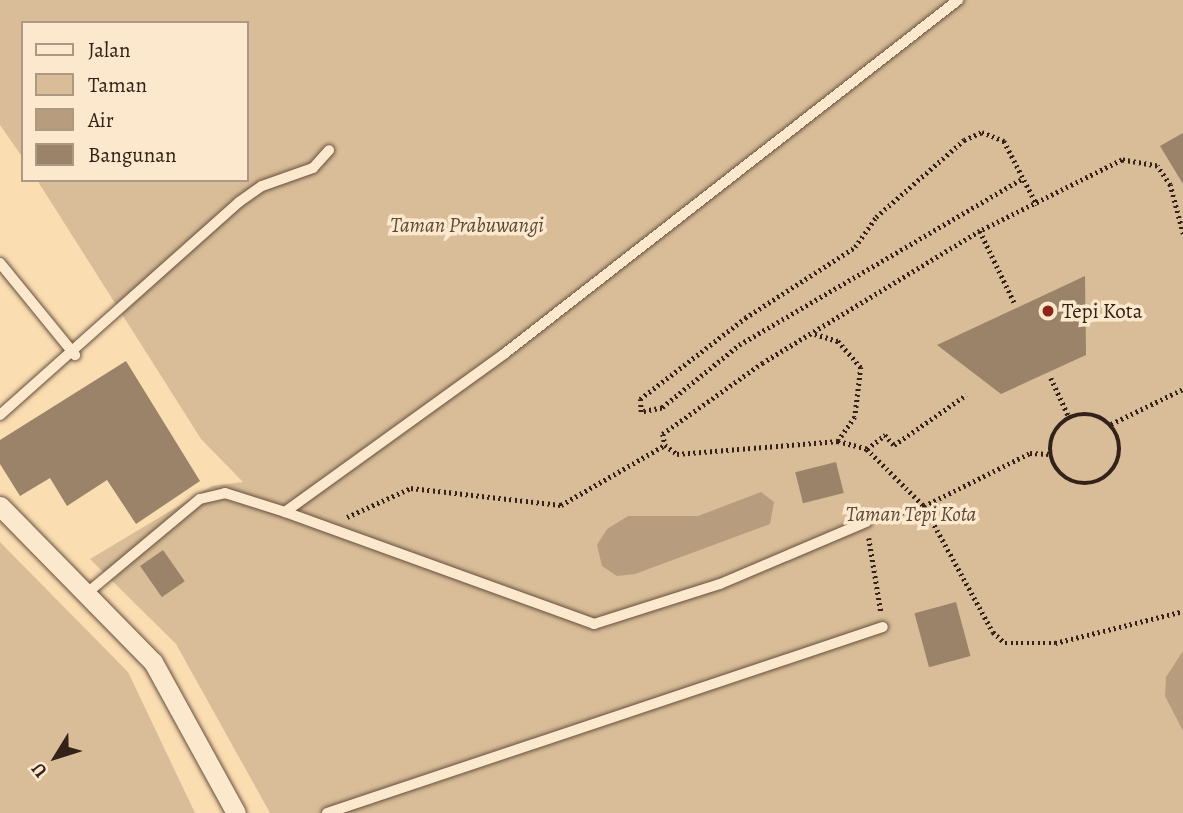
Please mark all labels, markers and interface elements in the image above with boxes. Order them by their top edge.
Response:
legend [21,21,248,182]
text: Jalan [88,36,130,64]
text: Taman [88,71,147,99]
text: Air [88,106,114,134]
text: Bangunan [88,141,177,169]
park label: Taman Prabuwangi [390,212,544,238]
place label: Tepi Kota [1062,298,1143,324]
marker: Tepi Kota [1040,303,1056,319]
park label: Taman Tepi Kota [846,501,976,527]
north arrow [21,722,91,792]
text: U [25,757,54,783]

